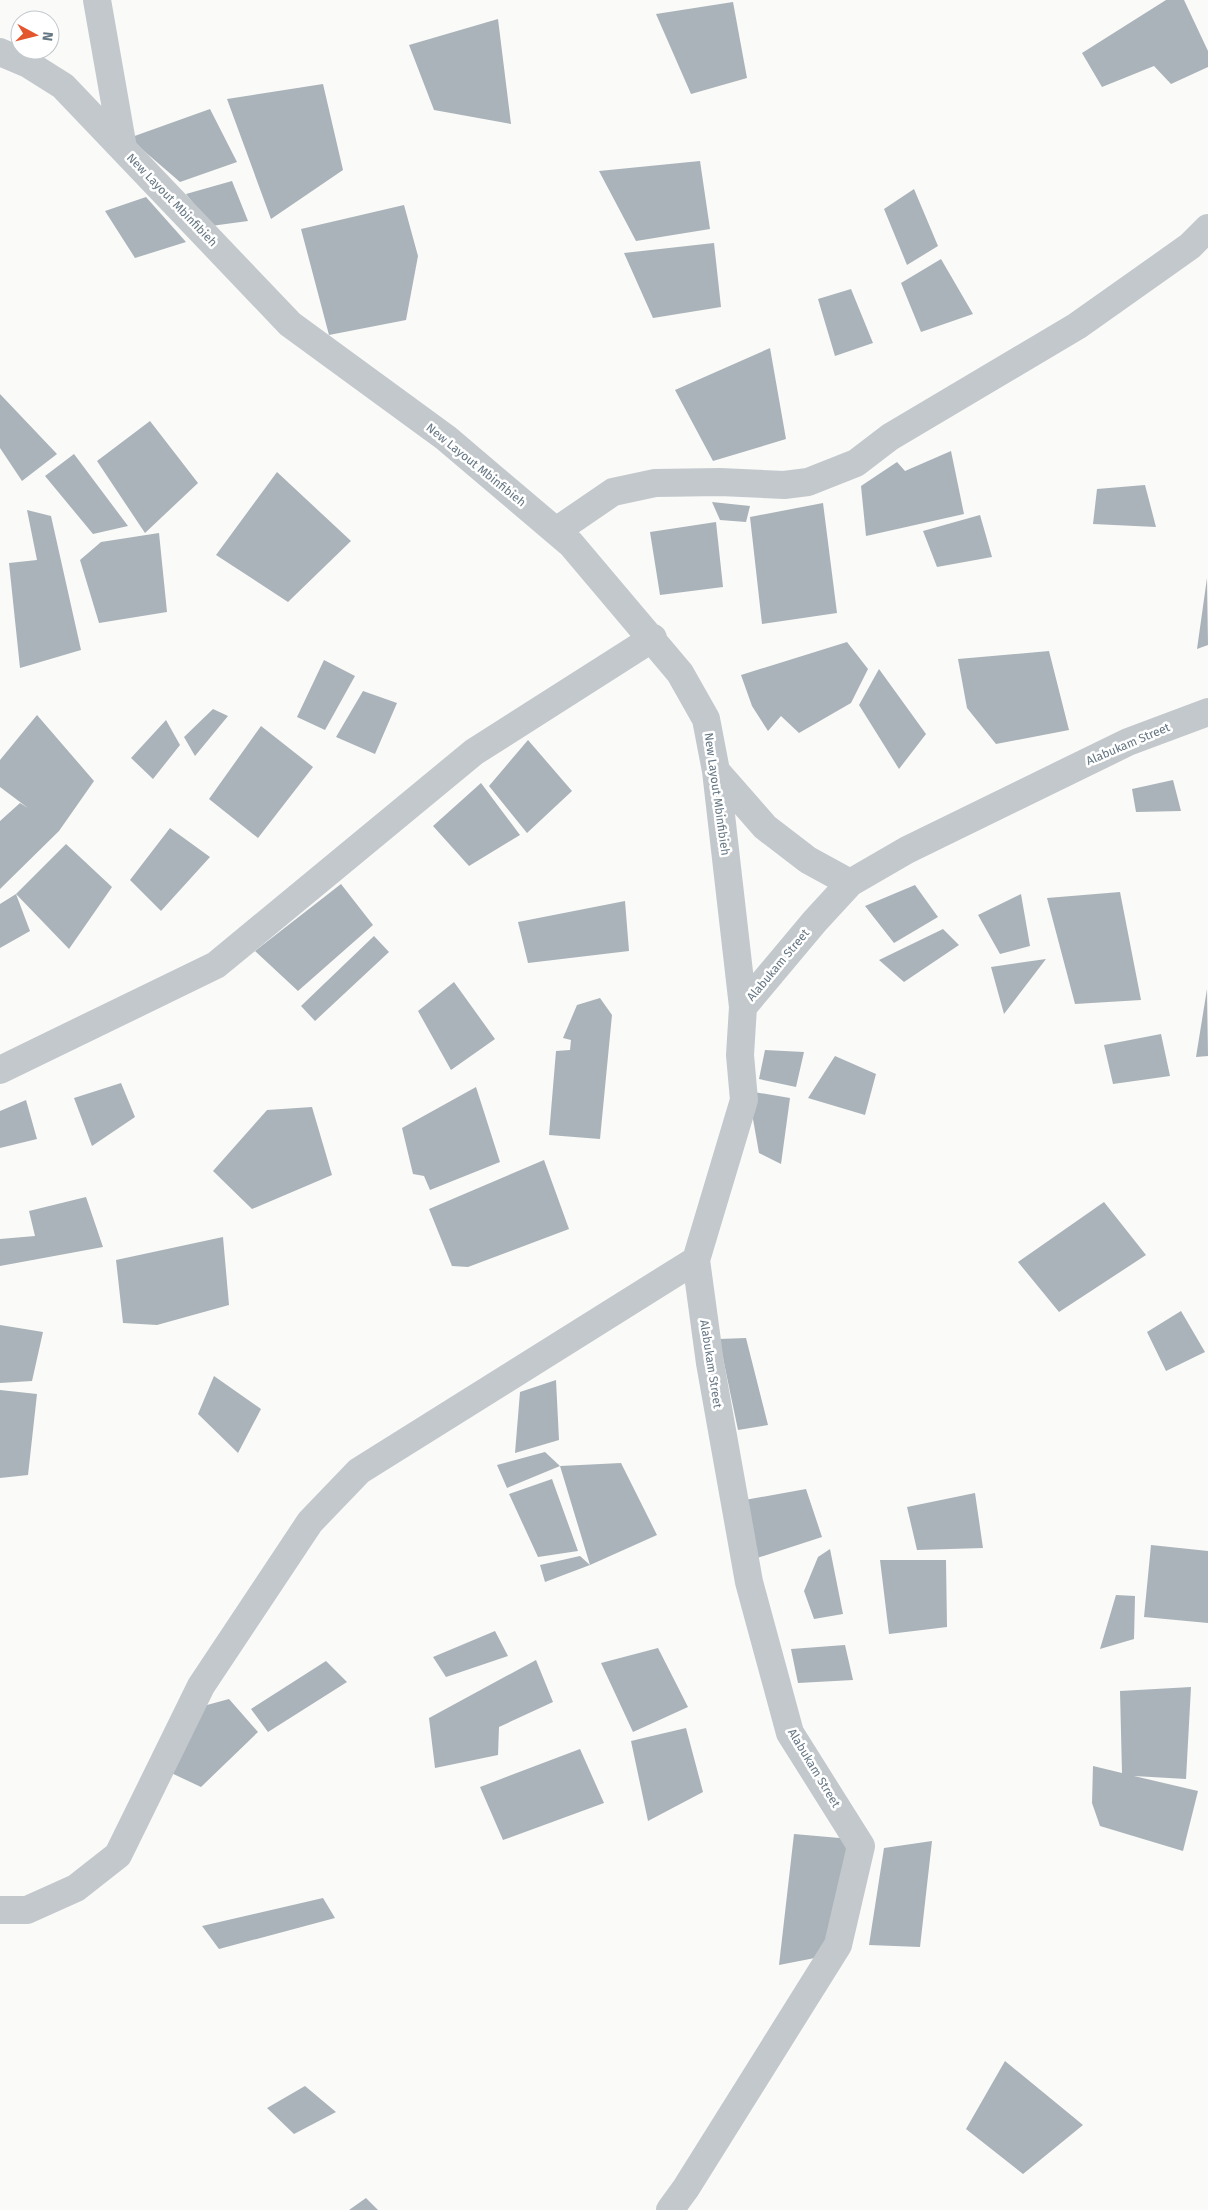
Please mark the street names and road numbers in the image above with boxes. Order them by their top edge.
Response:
street label: New Layout Mbinfibieh [124,151,220,249]
street label: New Layout Mbinfibieh [423,421,529,509]
street label: Alabukam Street [1084,720,1173,768]
street label: New Layout Mbinfibieh [701,732,733,856]
street label: Alabukam Street [744,926,813,1004]
street label: Alabukam Street [697,1319,725,1410]
street label: Alabukam Street [785,1726,843,1811]

